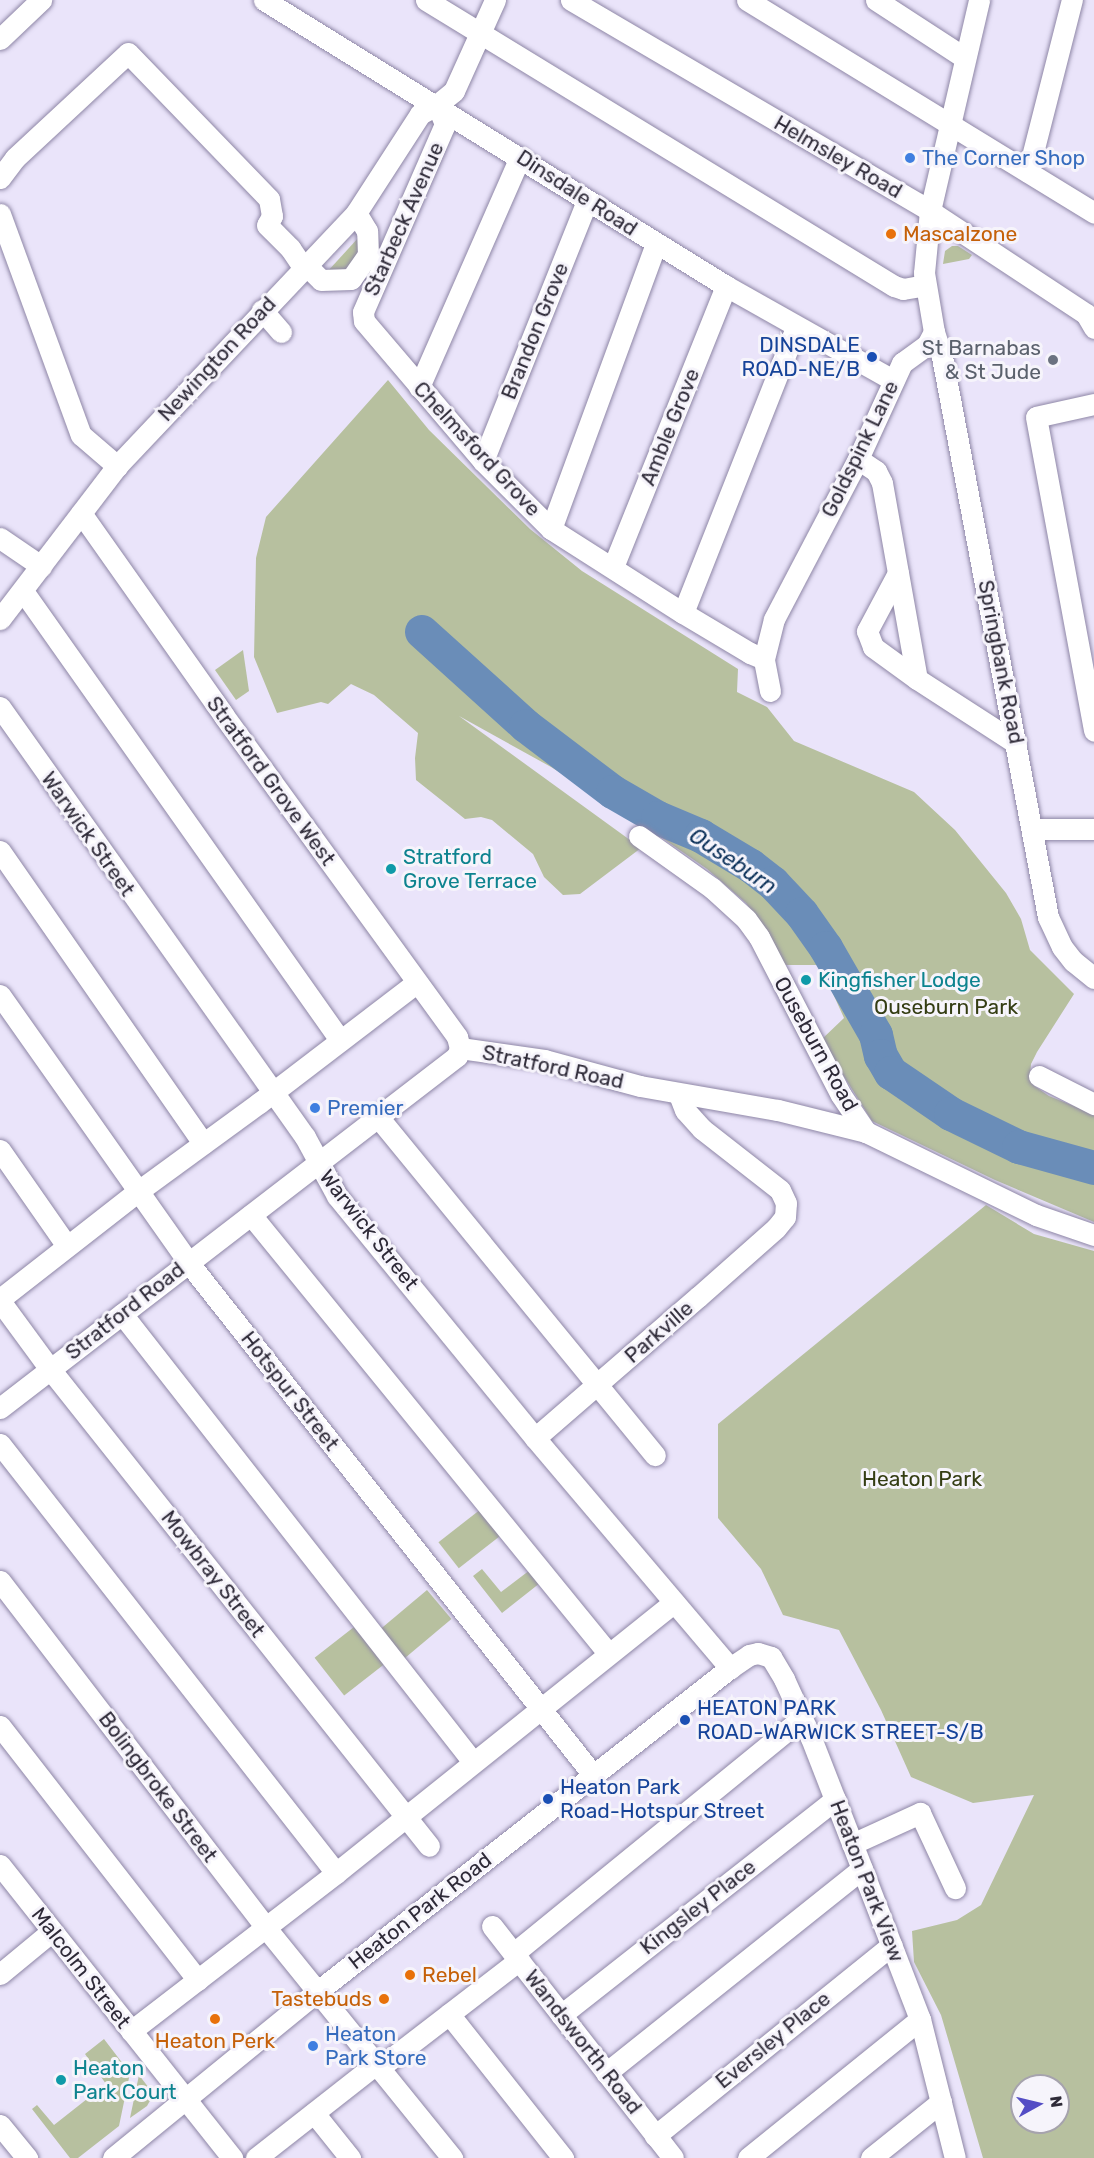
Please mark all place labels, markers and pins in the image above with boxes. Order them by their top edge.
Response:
place label: The Corner Shop [922,145,1085,171]
marker: The Corner Shop [903,151,917,165]
place label: Mascalzone [903,221,1017,247]
marker: Mascalzone [884,227,898,241]
place label: DINSDALE ROAD-NE/B [742,332,860,382]
place label: St Barnabas & St Jude [922,335,1041,385]
marker: DINSDALE ROAD-NE/B [865,350,879,364]
marker: St Barnabas & St Jude [1046,353,1060,367]
place label: Stratford Grove Terrace [403,844,538,894]
marker: Stratford Grove Terrace [384,862,398,876]
place label: Kingfisher Lodge [818,967,981,993]
marker: Kingfisher Lodge [799,973,813,987]
place label: Premier [327,1095,404,1121]
marker: Premier [308,1101,322,1115]
place label: HEATON PARK ROAD-WARWICK STREET-S/B [697,1695,984,1745]
marker: HEATON PARK ROAD-WARWICK STREET-S/B [678,1713,692,1727]
place label: Heaton Park Road-Hotspur Street [560,1774,765,1824]
marker: Heaton Park Road-Hotspur Street [541,1792,555,1806]
place label: Rebel [422,1962,477,1988]
marker: Rebel [403,1968,417,1982]
place label: Tastebuds [271,1986,372,2012]
marker: Tastebuds [377,1992,391,2006]
marker: Heaton Perk [208,2012,222,2026]
place label: Heaton Park Store [325,2021,427,2071]
place label: Heaton Perk [155,2028,275,2054]
marker: Heaton Park Store [306,2039,320,2053]
place label: Heaton Park Court [73,2055,177,2105]
marker: Heaton Park Court [54,2073,68,2087]

